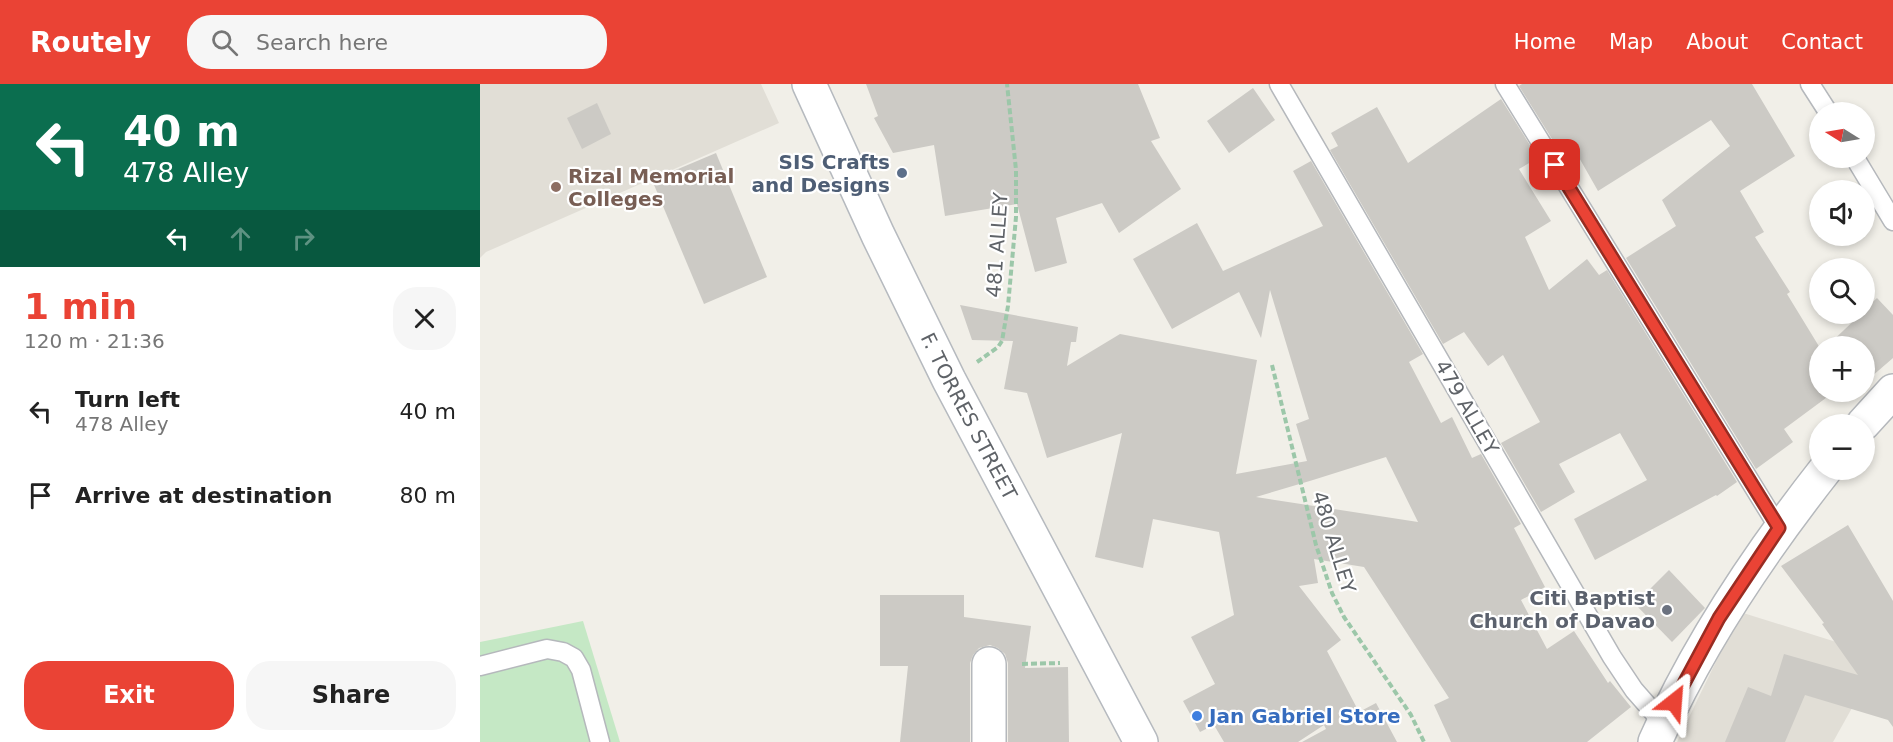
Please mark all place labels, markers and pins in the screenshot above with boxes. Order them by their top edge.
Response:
pin [1529,139,1580,190]
place label: SIS Crafts and Designs [752,150,890,197]
place label: Rizal Memorial Colleges [568,164,734,211]
marker: SIS Crafts and Designs [895,166,909,180]
marker: Rizal Memorial Colleges [549,180,563,194]
place label: Citi Baptist Church of Davao [1469,586,1655,633]
marker: Citi Baptist Church of Davao [1660,603,1674,617]
place label: Jan Gabriel Store [1207,704,1401,728]
marker: Jan Gabriel Store [1190,709,1204,723]

